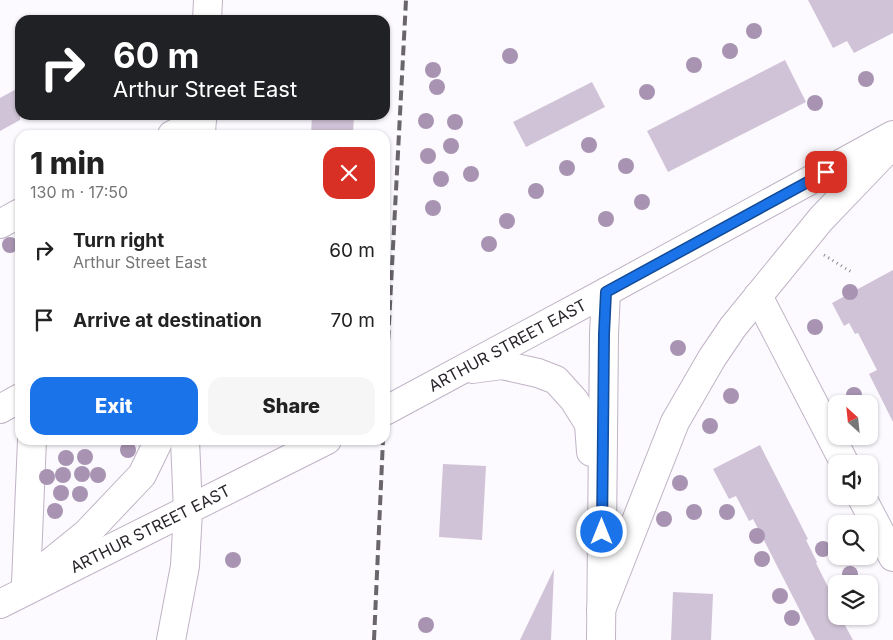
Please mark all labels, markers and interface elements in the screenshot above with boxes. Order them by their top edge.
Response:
text: 60 m [113,34,200,76]
icon: right [30,35,95,100]
text: Arthur Street East [113,76,297,102]
text: 1 min [30,145,105,181]
button: close [323,147,375,199]
pin [805,151,847,193]
icon: arrive [812,158,840,186]
text: 130 m · 17:50 [30,182,128,202]
text: Turn right [73,229,164,252]
icon: right [30,236,58,264]
text: 60 m [329,239,375,262]
text: Arthur Street East [73,252,207,272]
street label: ARTHUR STREET EAST [425,294,590,396]
icon: arrive [30,306,58,334]
text: Arrive at destination [73,309,262,332]
text: 70 m [331,309,375,332]
button: Exit [30,377,198,435]
button: Share [208,377,375,435]
north arrow [828,395,878,445]
map controls [828,395,878,625]
button: sound [828,455,878,505]
street label: ARTHUR STREET EAST [67,480,234,577]
position arrow [575,505,627,557]
button: search [828,515,878,565]
button: layers [828,575,878,625]

